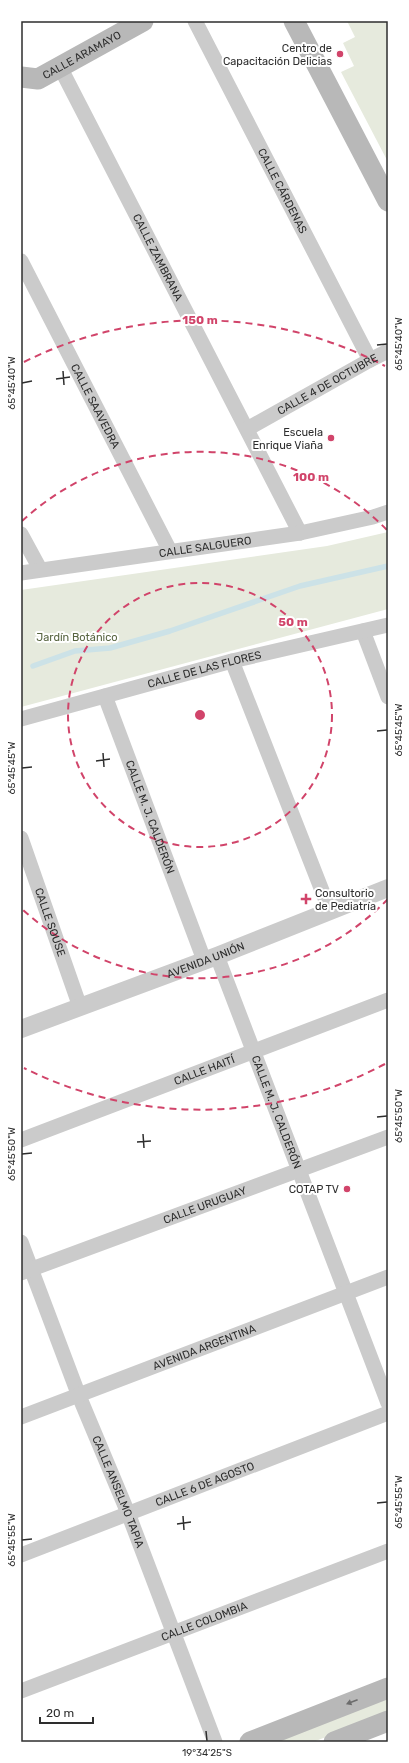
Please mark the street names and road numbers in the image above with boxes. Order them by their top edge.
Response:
street label: CALLE ARAMAYO [40,28,123,82]
street label: CALLE CÁRDENAS [255,146,310,236]
street label: CALLE ZAMBRANA [130,212,186,304]
street label: CALLE 4 DE OCTUBRE [275,351,380,418]
street label: CALLE SAAVEDRA [68,362,122,451]
street label: CALLE SALGUERO [158,534,252,560]
street label: CALLE DE LAS FLORES [146,648,263,691]
street label: CALLE M. J. CALDERÓN [123,758,177,876]
street label: CALLE SOUSE [32,886,68,959]
street label: AVENIDA UNIÓN [165,940,246,981]
street label: CALLE HAITÍ [172,1053,237,1088]
street label: CALLE M. J. CALDERÓN [249,1054,304,1171]
street label: CALLE URUGUAY [162,1184,248,1227]
street label: AVENIDA ARGENTINA [151,1322,258,1373]
street label: CALLE ANSELMO TAPIA [89,1434,147,1550]
street label: CALLE 6 DE AGOSTO [154,1459,256,1509]
street label: CALLE COLOMBIA [159,1599,250,1644]

